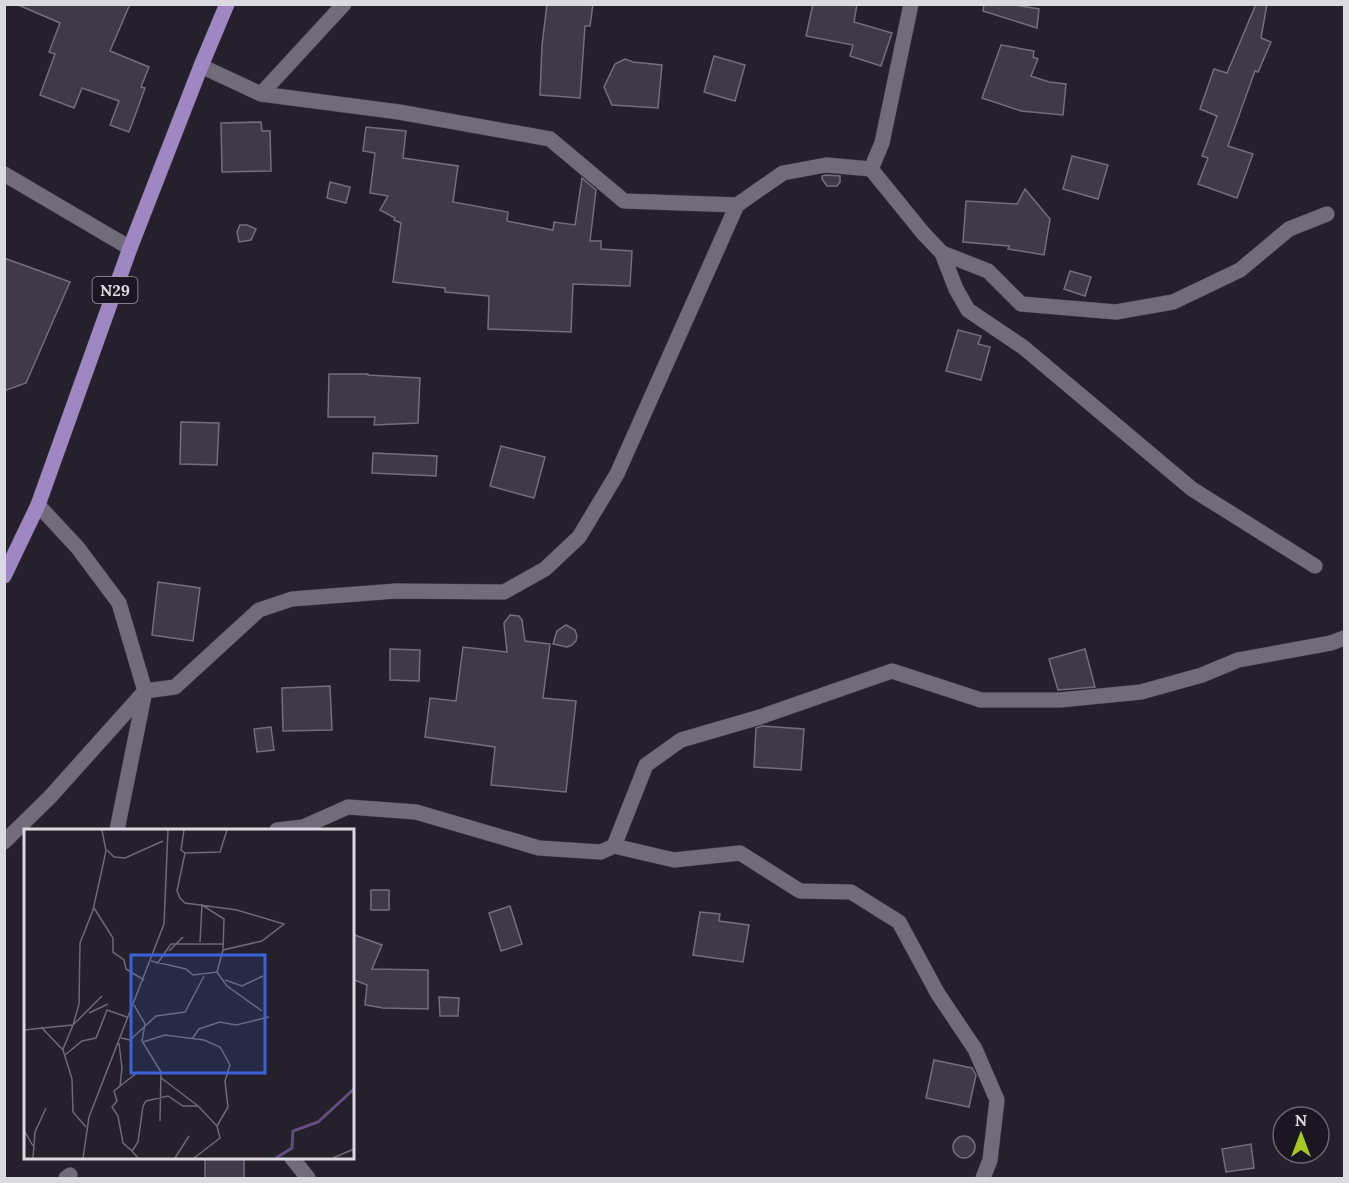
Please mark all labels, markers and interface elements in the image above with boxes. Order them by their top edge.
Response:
road number: N29 [92,277,138,303]
inset map [24,829,354,1159]
north arrow [1271,1105,1331,1165]
text: N [1295,1110,1307,1130]

